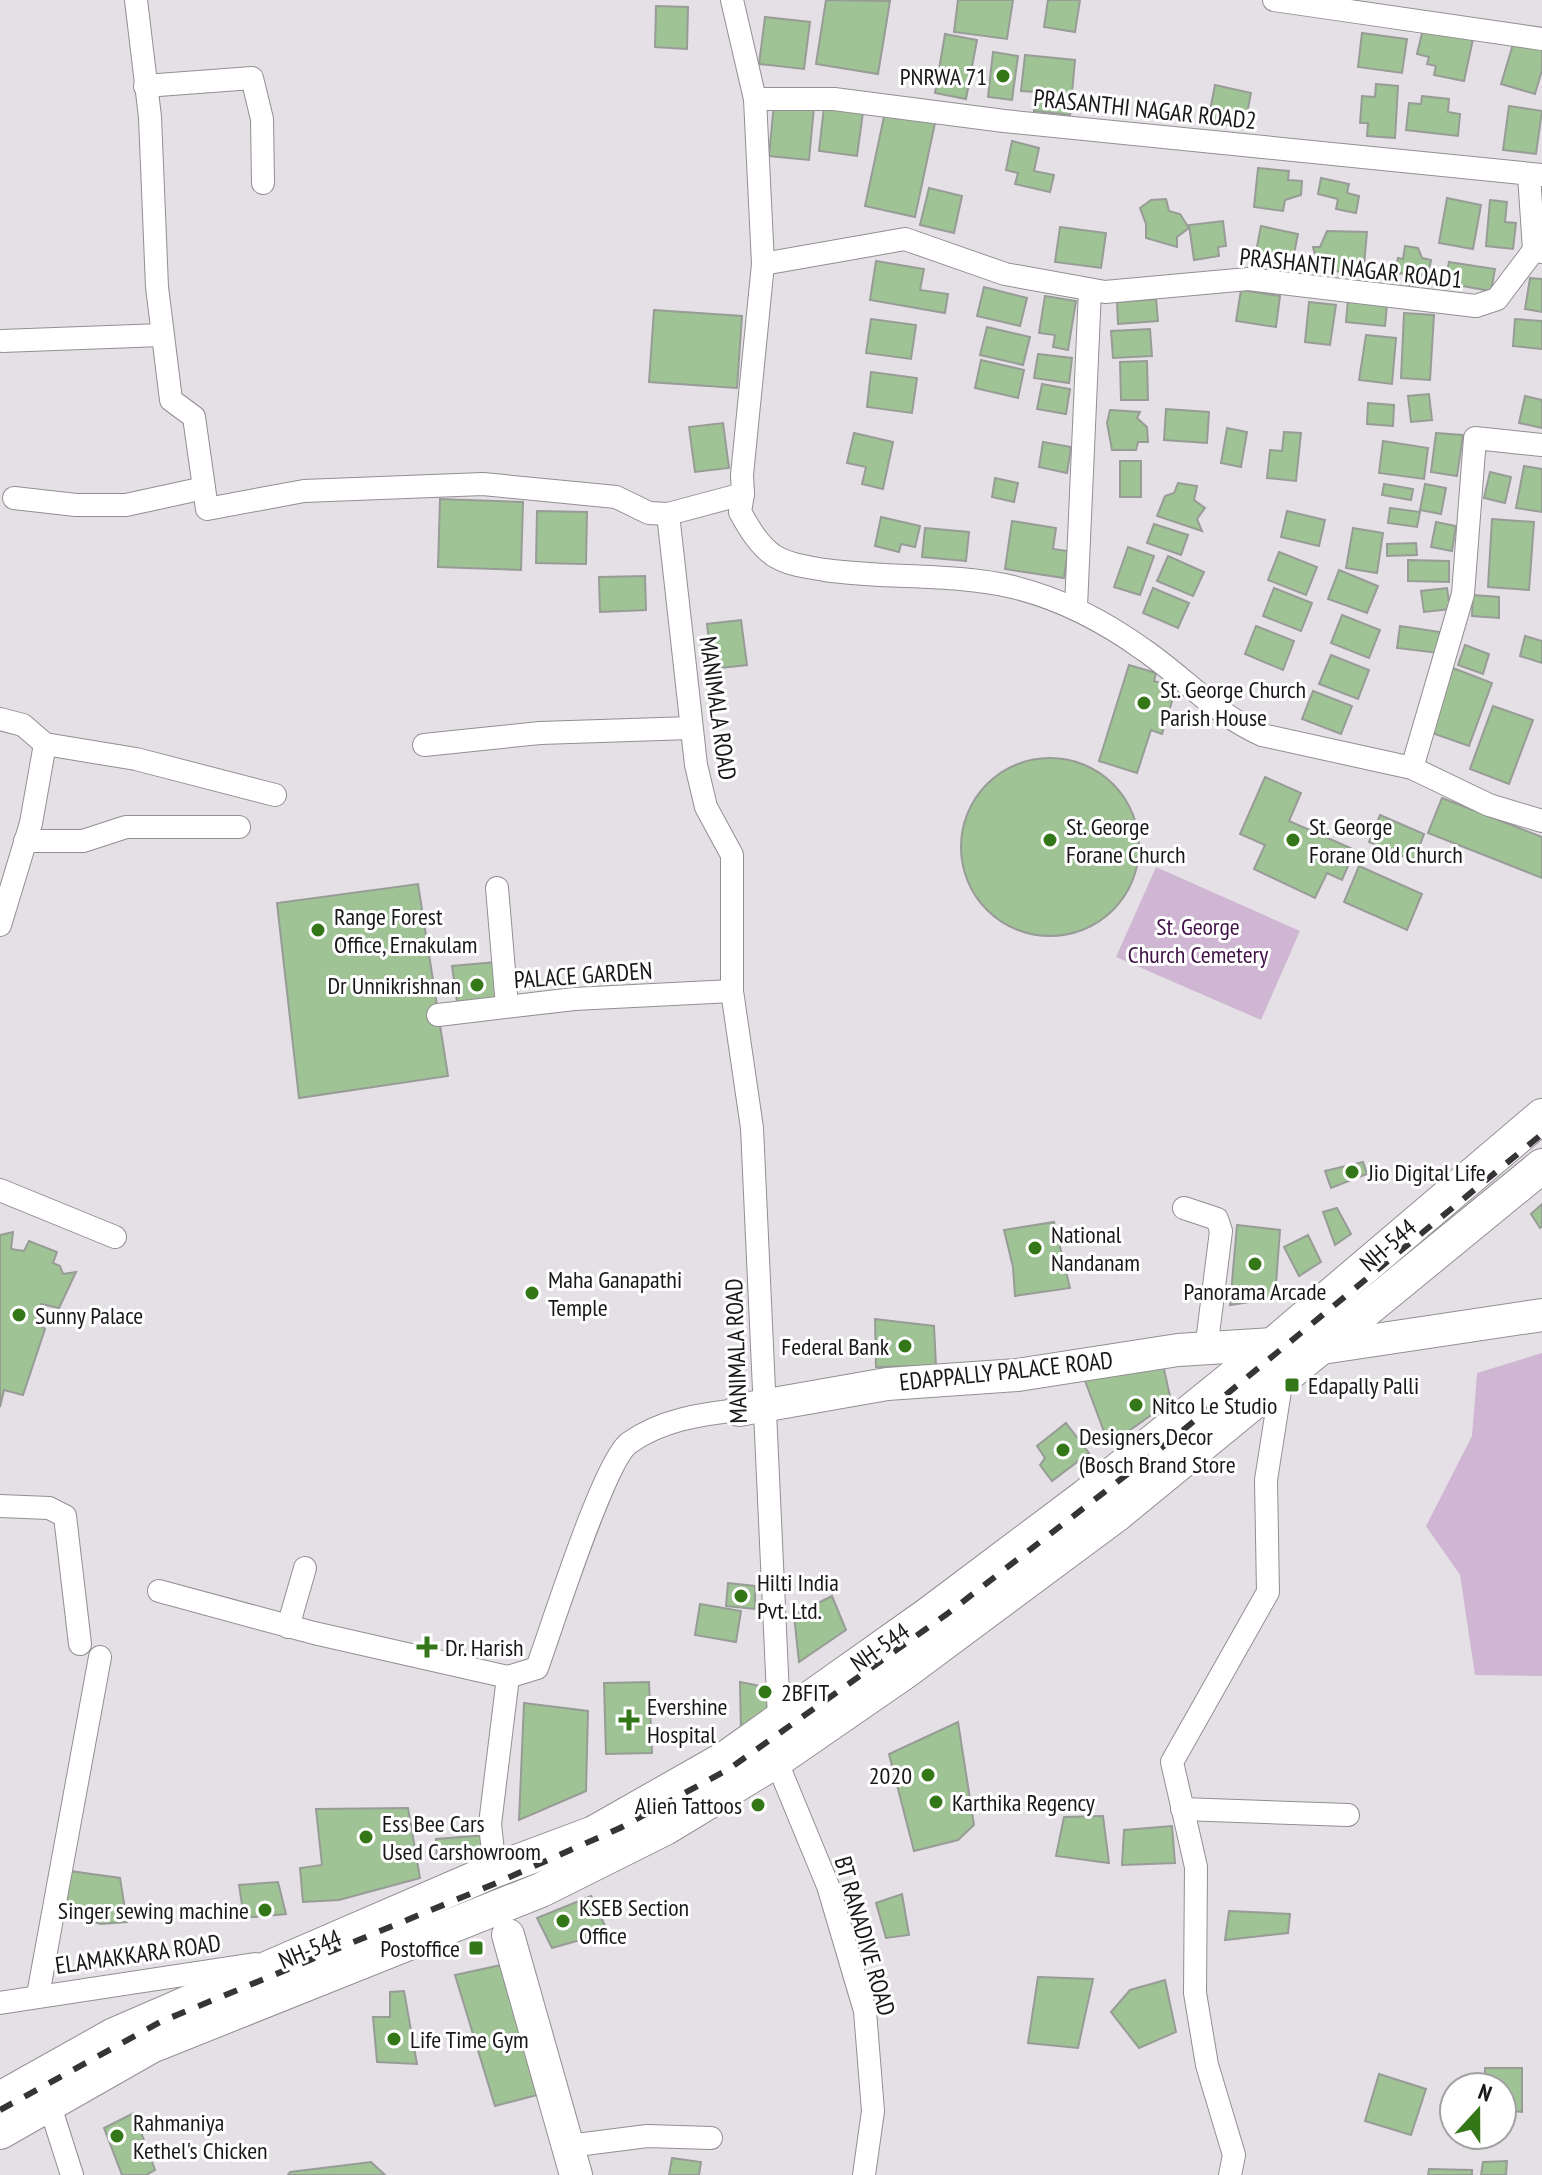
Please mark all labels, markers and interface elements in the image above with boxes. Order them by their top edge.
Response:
place label: PNRWA 71 [900,61,987,92]
marker: PNRWA 71 [994,67,1012,85]
street label: PRASANTHI NAGAR ROAD2 [1032,82,1258,136]
street label: PRASHANTI NAGAR ROAD1 [1238,241,1464,295]
street label: MANIMALA ROAD [693,634,743,782]
place label: St. George Church Parish House [1160,674,1306,733]
marker: St. George Church Parish House [1135,694,1153,712]
place label: St. George Forane Church [1066,811,1186,870]
place label: St. George Forane Old Church [1309,811,1463,870]
marker: St. George Forane Church [1041,831,1059,849]
marker: St. George Forane Old Church [1284,831,1302,849]
place label: Range Forest Office, Ernakulam [334,901,477,960]
park label: St. George Church Cemetery [1128,911,1268,970]
marker: Range Forest Office, Ernakulam [309,921,327,939]
street label: PALACE GARDEN [513,955,653,995]
place label: Dr Unnikrishnan [328,970,461,1001]
marker: Dr Unnikrishnan [468,976,486,994]
place label: Jio Digital Life [1367,1157,1486,1188]
marker: Jio Digital Life [1343,1163,1361,1181]
street label: NH-544 [1353,1212,1423,1278]
place label: National Nandanam [1051,1219,1140,1278]
marker: National Nandanam [1026,1239,1044,1257]
marker: Panorama Arcade [1246,1255,1264,1273]
place label: Maha Ganapathi Temple [548,1264,682,1323]
place label: Panorama Arcade [1184,1276,1326,1307]
street label: MANIMALA ROAD [718,1278,754,1424]
marker: Maha Ganapathi Temple [523,1284,541,1302]
place label: Sunny Palace [35,1300,143,1331]
marker: Sunny Palace [10,1306,28,1324]
place label: Federal Bank [781,1331,890,1362]
marker: Federal Bank [896,1337,914,1355]
street label: EDAPPALLY PALACE ROAD [898,1344,1114,1398]
place label: Edapally Palli [1308,1370,1419,1401]
marker: Edapally Palli [1283,1376,1301,1394]
place label: Nitco Le Studio [1152,1390,1277,1421]
marker: Nitco Le Studio [1127,1396,1145,1414]
place label: Designers Decor (Bosch Brand Store [1079,1421,1236,1480]
marker: Designers Decor (Bosch Brand Store [1054,1441,1072,1459]
place label: Hilti India Pvt. Ltd. [757,1567,839,1626]
marker: Hilti India Pvt. Ltd. [732,1587,750,1605]
street label: NH-544 [844,1616,916,1678]
place label: Dr. Harish [445,1632,524,1663]
marker: Dr. Harish [416,1636,438,1658]
place label: 2BFIT [781,1677,830,1708]
marker: 2BFIT [756,1683,774,1701]
place label: Evershine Hospital [647,1691,727,1750]
marker: Evershine Hospital [618,1709,640,1731]
place label: 2020 [869,1760,912,1791]
marker: 2020 [919,1766,937,1784]
place label: Karthika Regency [952,1787,1095,1818]
place label: Alien Tattoos [635,1790,742,1821]
marker: Karthika Regency [927,1793,945,1811]
marker: Alien Tattoos [749,1796,767,1814]
place label: Ess Bee Cars Used Carshowroom [382,1808,541,1867]
marker: Ess Bee Cars Used Carshowroom [357,1828,375,1846]
street label: BT RANADIVE ROAD [827,1853,903,2019]
place label: KSEB Section Office [579,1892,689,1951]
place label: Singer sewing machine [58,1895,249,1926]
marker: Singer sewing machine [256,1901,274,1919]
marker: KSEB Section Office [554,1912,572,1930]
street label: NH-544 [274,1922,346,1976]
street label: ELAMAKKARA ROAD [53,1927,223,1981]
place label: Postoffice [380,1933,460,1964]
marker: Postoffice [467,1939,485,1957]
place label: Life Time Gym [410,2024,529,2055]
marker: Life Time Gym [385,2030,403,2048]
north arrow [1438,2071,1518,2151]
text: N [1475,2077,1496,2108]
place label: Rahmaniya Kethel's Chicken [133,2107,268,2166]
marker: Rahmaniya Kethel's Chicken [108,2127,126,2145]

